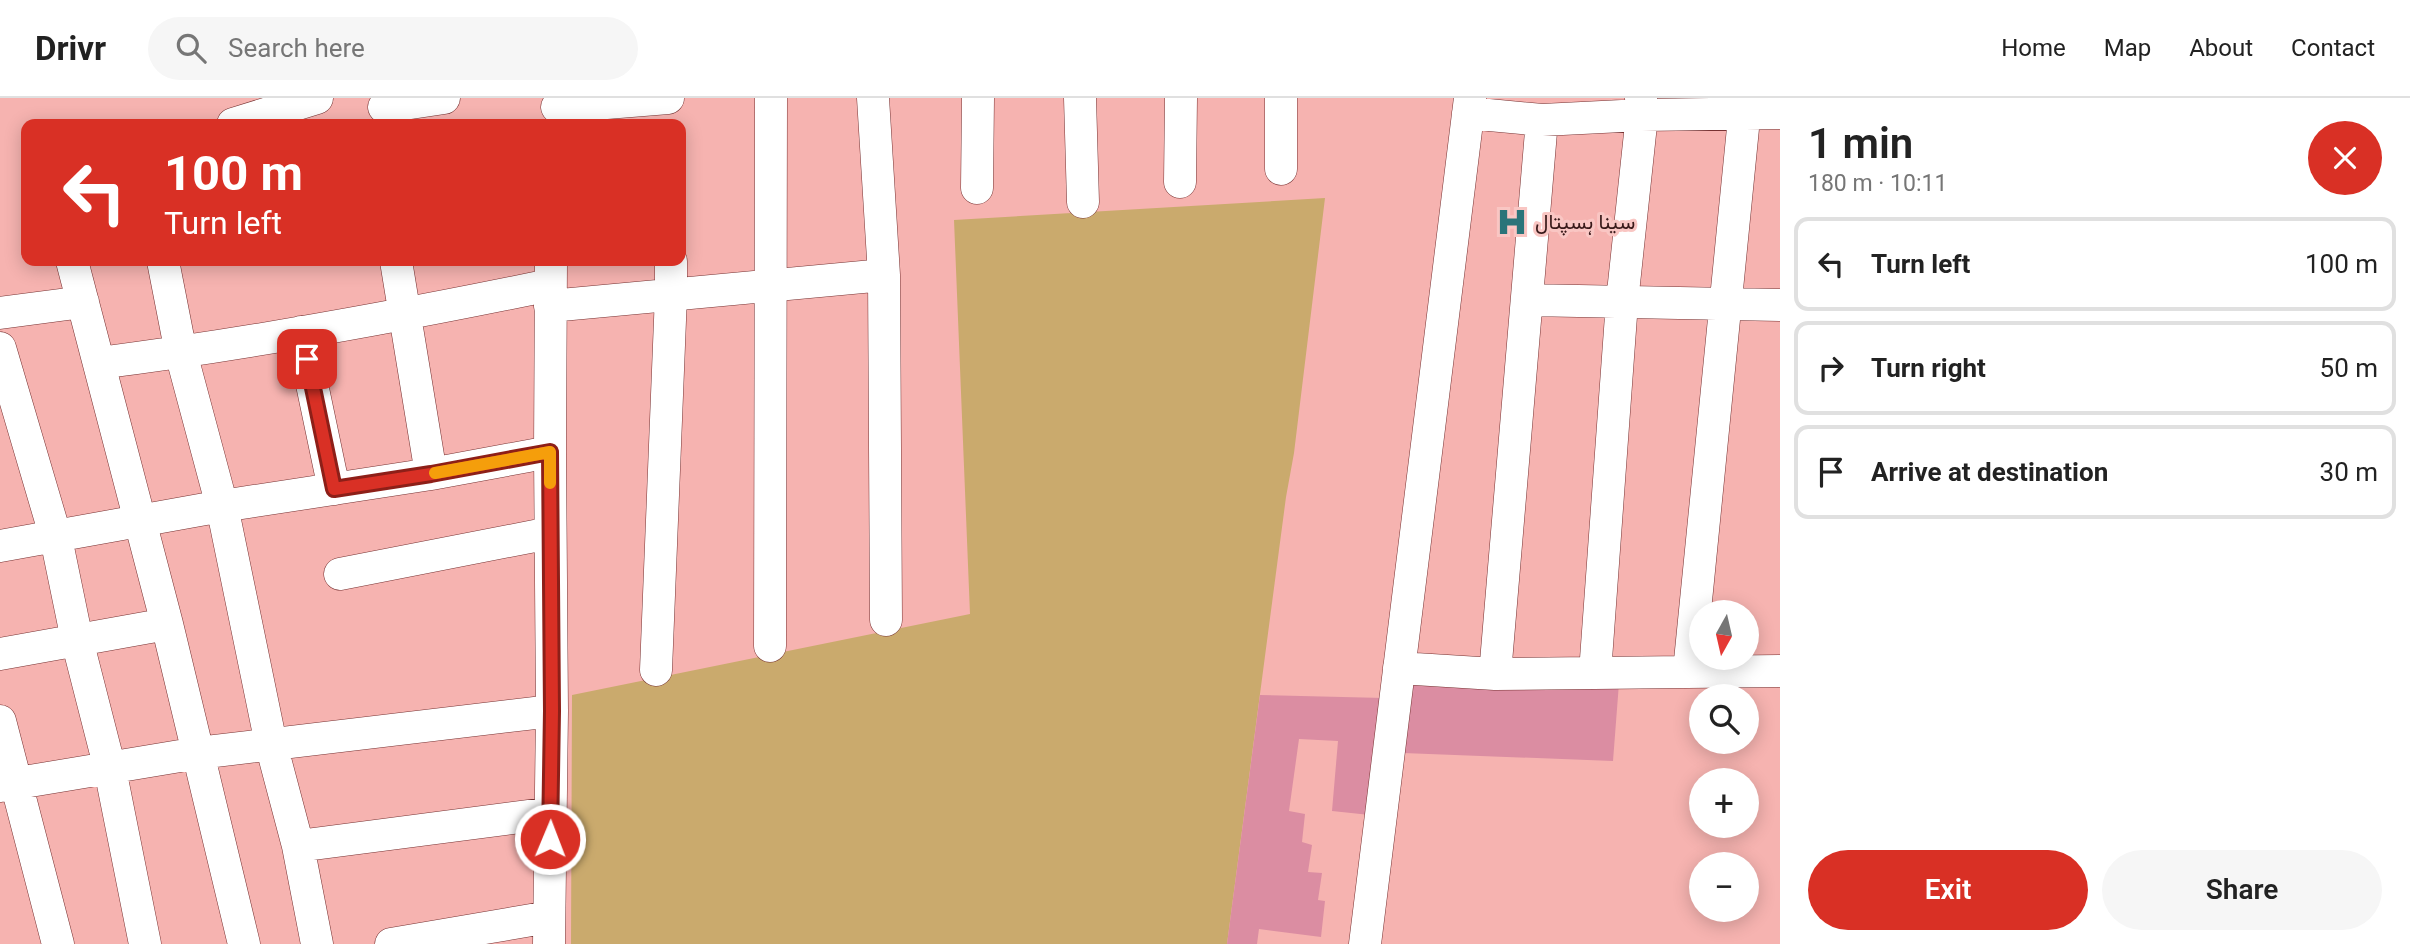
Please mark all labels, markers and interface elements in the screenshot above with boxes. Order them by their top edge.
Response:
search box [148,17,638,80]
text: Drivr [35,29,106,68]
icon: search [172,29,210,67]
text: Search here [228,33,365,63]
text: Home [2001,34,2066,62]
text: Map [2104,34,2151,62]
text: About [2189,34,2253,62]
text: Contact [2291,34,2375,62]
text: 1 min [1808,119,1913,168]
button: close [2308,121,2382,195]
text: 100 m [164,145,303,202]
icon: left [49,147,140,238]
text: 180 m · 10:11 [1808,170,1947,197]
text: Turn left [164,204,282,242]
hospital icon: سینا ہسپتال [1495,205,1529,239]
place label: سینا ہسپتال [1535,210,1635,236]
icon: left [1812,245,1850,283]
text: Turn left [1871,249,1970,279]
text: 100 m [2305,249,2378,279]
pin [277,329,337,389]
icon: arrive [288,340,326,378]
icon: right [1812,349,1850,387]
text: Turn right [1871,353,1986,383]
text: 50 m [2320,353,2378,383]
icon: arrive [1812,453,1850,491]
text: Arrive at destination [1871,457,2108,487]
text: 30 m [2320,457,2378,487]
north arrow [1689,600,1759,670]
map controls [1689,600,1759,922]
button: search [1689,684,1759,754]
button: + [1689,768,1759,838]
position arrow [513,802,587,876]
button: Exit [1808,850,2088,930]
button: Share [2102,850,2382,930]
button: − [1689,852,1759,922]

